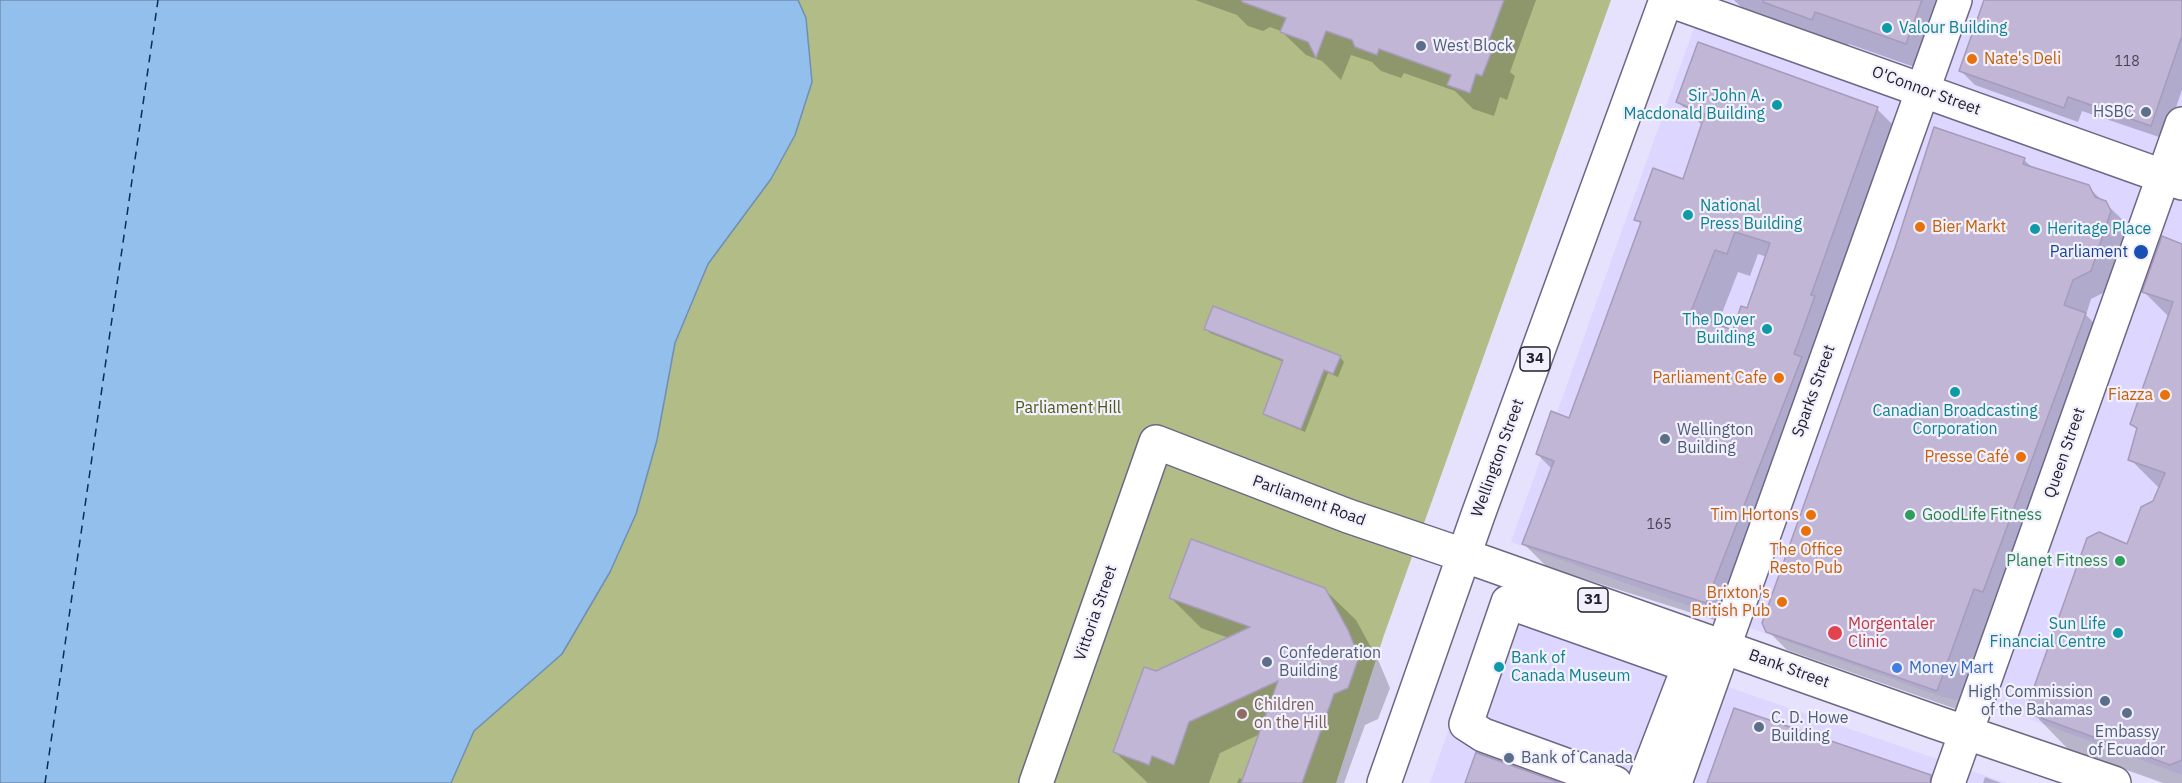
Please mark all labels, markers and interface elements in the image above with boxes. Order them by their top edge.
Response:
place label: Valour Building [1899,18,2008,38]
marker: Valour Building [1880,21,1894,35]
place label: West Block [1433,36,1513,56]
marker: West Block [1414,39,1428,53]
place label: Nate's Deli [1984,49,2061,69]
marker: Nate's Deli [1965,52,1979,66]
house number: 118 [2114,54,2140,70]
street label: O'Connor Street [1869,62,1983,120]
place label: Sir John A. Macdonald Building [1624,86,1765,124]
marker: Sir John A. Macdonald Building [1770,98,1784,112]
place label: HSBC [2093,102,2134,122]
marker: HSBC [2139,105,2153,119]
place label: National Press Building [1700,196,1802,234]
marker: National Press Building [1681,208,1695,222]
place label: Bier Markt [1932,217,2006,237]
place label: Heritage Place [2047,219,2151,239]
marker: Bier Markt [1913,220,1927,234]
marker: Heritage Place [2028,222,2042,236]
place label: Parliament [2050,242,2128,262]
marker: Parliament [2132,243,2150,261]
place label: The Dover Building [1682,310,1755,348]
marker: The Dover Building [1760,322,1774,336]
street label: Sparks Street [1788,342,1840,440]
road number: 34 [1520,347,1550,371]
place label: Parliament Cafe [1653,368,1767,388]
marker: Parliament Cafe [1772,371,1786,385]
marker: Canadian Broadcasting Corporation [1948,385,1962,399]
place label: Fiazza [2108,385,2153,405]
marker: Fiazza [2158,388,2172,402]
street label: Wellington Street [1468,396,1528,520]
park label: Parliament Hill [1015,398,1121,418]
place label: Canadian Broadcasting Corporation [1872,401,2038,439]
street label: Queen Street [2041,405,2089,501]
place label: Wellington Building [1677,420,1754,458]
marker: Wellington Building [1658,432,1672,446]
place label: Presse Café [1924,447,2009,467]
marker: Presse Café [2014,450,2028,464]
street label: Parliament Road [1250,472,1368,530]
place label: Tim Hortons [1711,505,1799,525]
place label: GoodLife Fitness [1922,505,2042,525]
marker: Tim Hortons [1804,508,1818,522]
marker: GoodLife Fitness [1903,508,1917,522]
house number: 165 [1646,517,1672,533]
marker: The Office Resto Pub [1799,524,1813,538]
place label: The Office Resto Pub [1769,540,1843,578]
place label: Planet Fitness [2006,551,2108,571]
marker: Planet Fitness [2113,554,2127,568]
street label: Vittoria Street [1071,563,1121,663]
place label: Brixton's British Pub [1691,583,1770,621]
road number: 31 [1578,588,1608,612]
marker: Brixton's British Pub [1775,595,1789,609]
place label: Morgentaler Clinic [1848,614,1935,652]
place label: Sun Life Financial Centre [1990,614,2106,652]
marker: Morgentaler Clinic [1826,624,1844,642]
marker: Sun Life Financial Centre [2111,626,2125,640]
place label: Confederation Building [1279,643,1381,681]
street label: Bank Street [1746,646,1832,692]
place label: Bank of Canada Museum [1511,648,1630,686]
marker: Confederation Building [1260,655,1274,669]
place label: Money Mart [1909,658,1994,678]
marker: Bank of Canada Museum [1492,660,1506,674]
marker: Money Mart [1890,661,1904,675]
place label: High Commission of the Bahamas [1968,682,2093,720]
marker: High Commission of the Bahamas [2098,694,2112,708]
place label: Children on the Hill [1254,695,1327,733]
marker: Embassy of Ecuador [2120,706,2134,720]
marker: Children on the Hill [1235,707,1249,721]
place label: C. D. Howe Building [1771,708,1849,746]
marker: C. D. Howe Building [1752,720,1766,734]
place label: Embassy of Ecuador [2089,722,2165,760]
place label: Bank of Canada [1521,748,1633,768]
marker: Bank of Canada [1502,751,1516,765]

